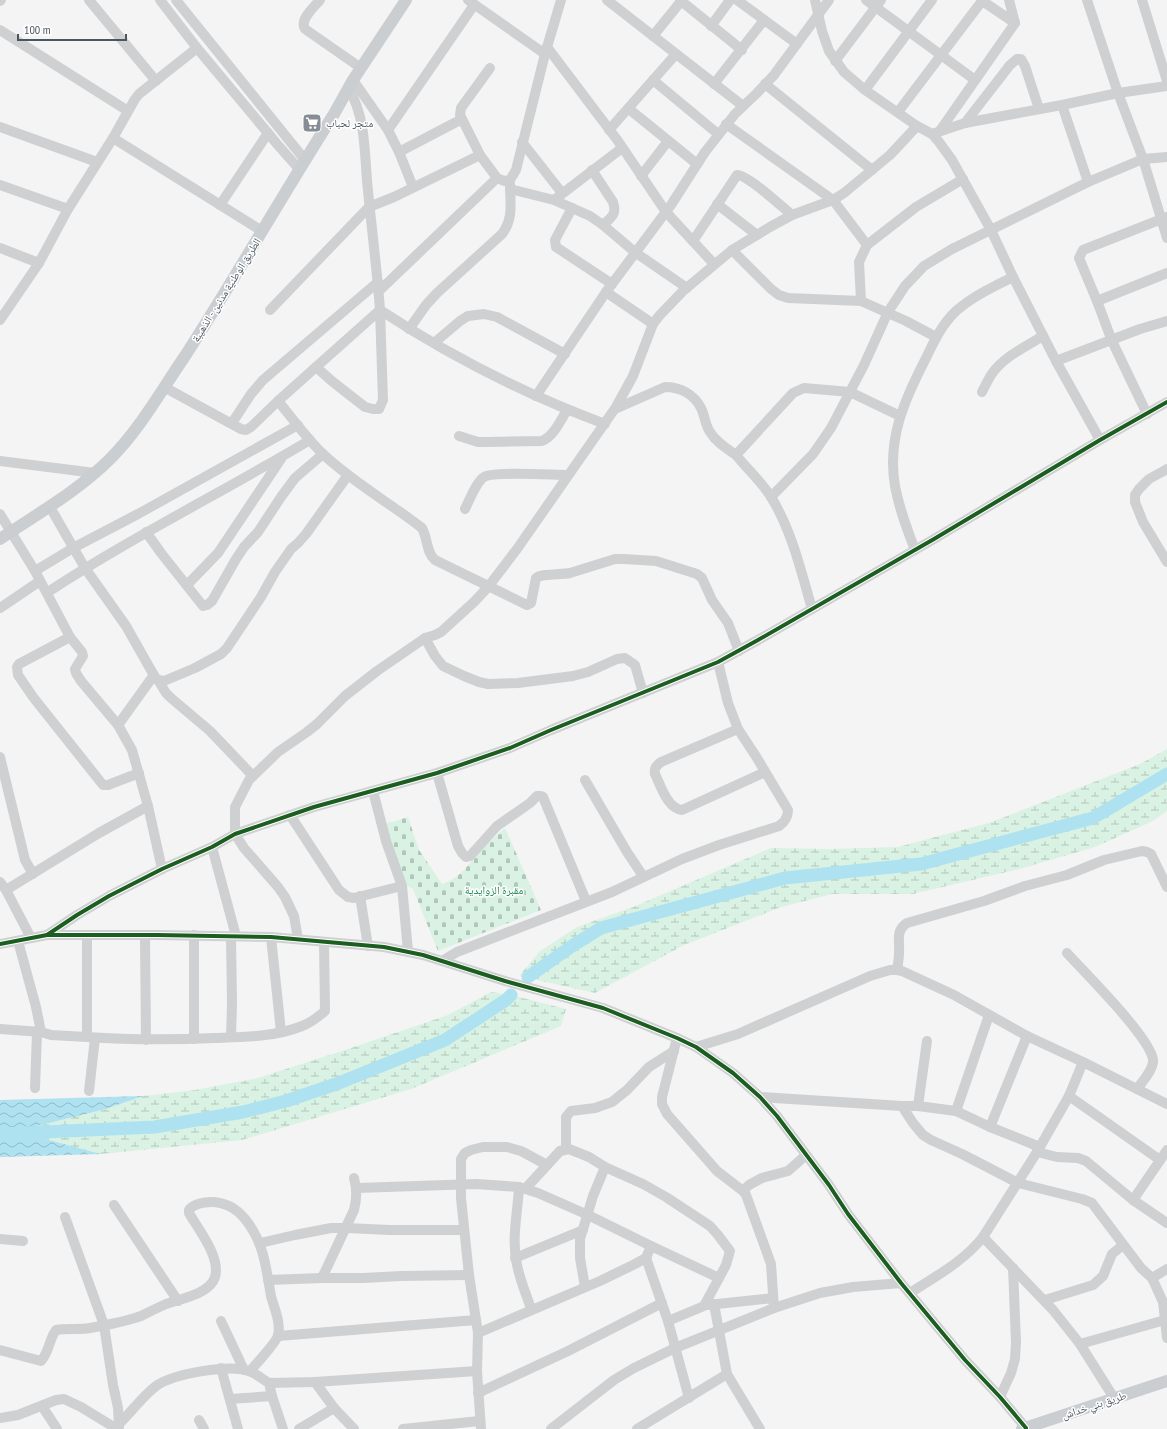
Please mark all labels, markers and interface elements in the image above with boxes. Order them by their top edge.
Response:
scale bar [18,16,126,42]
text: 100 m [24,22,51,37]
supermarket icon: متجر لحباب [301,112,323,134]
place label: متجر لحباب [326,116,373,130]
street label: الطريق الوطنية مدنين - الذهيبة [188,235,264,345]
park label: مقبرة الزوايدية [465,883,523,897]
street label: طريق بني خداش [1060,1388,1129,1424]

